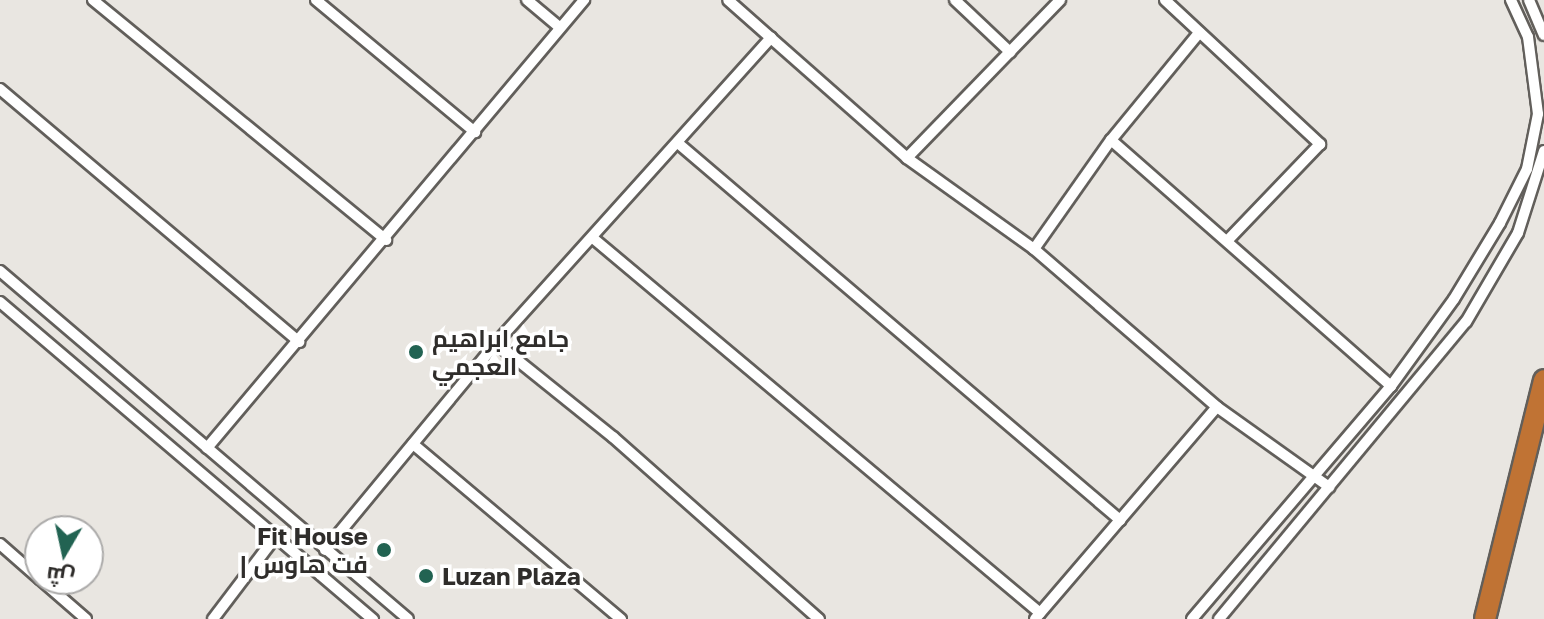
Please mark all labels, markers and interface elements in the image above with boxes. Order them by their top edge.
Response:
place label: جامع ابراهيم العجمي [432,324,569,380]
marker: جامع ابراهيم العجمي [407,343,425,361]
north arrow [24,515,104,595]
place label: Fit House | فت هاوس [239,522,368,578]
marker: Fit House | فت هاوس [375,541,393,559]
text: ش [44,562,77,593]
place label: Luzan Plaza [442,562,581,590]
marker: Luzan Plaza [417,567,435,585]

